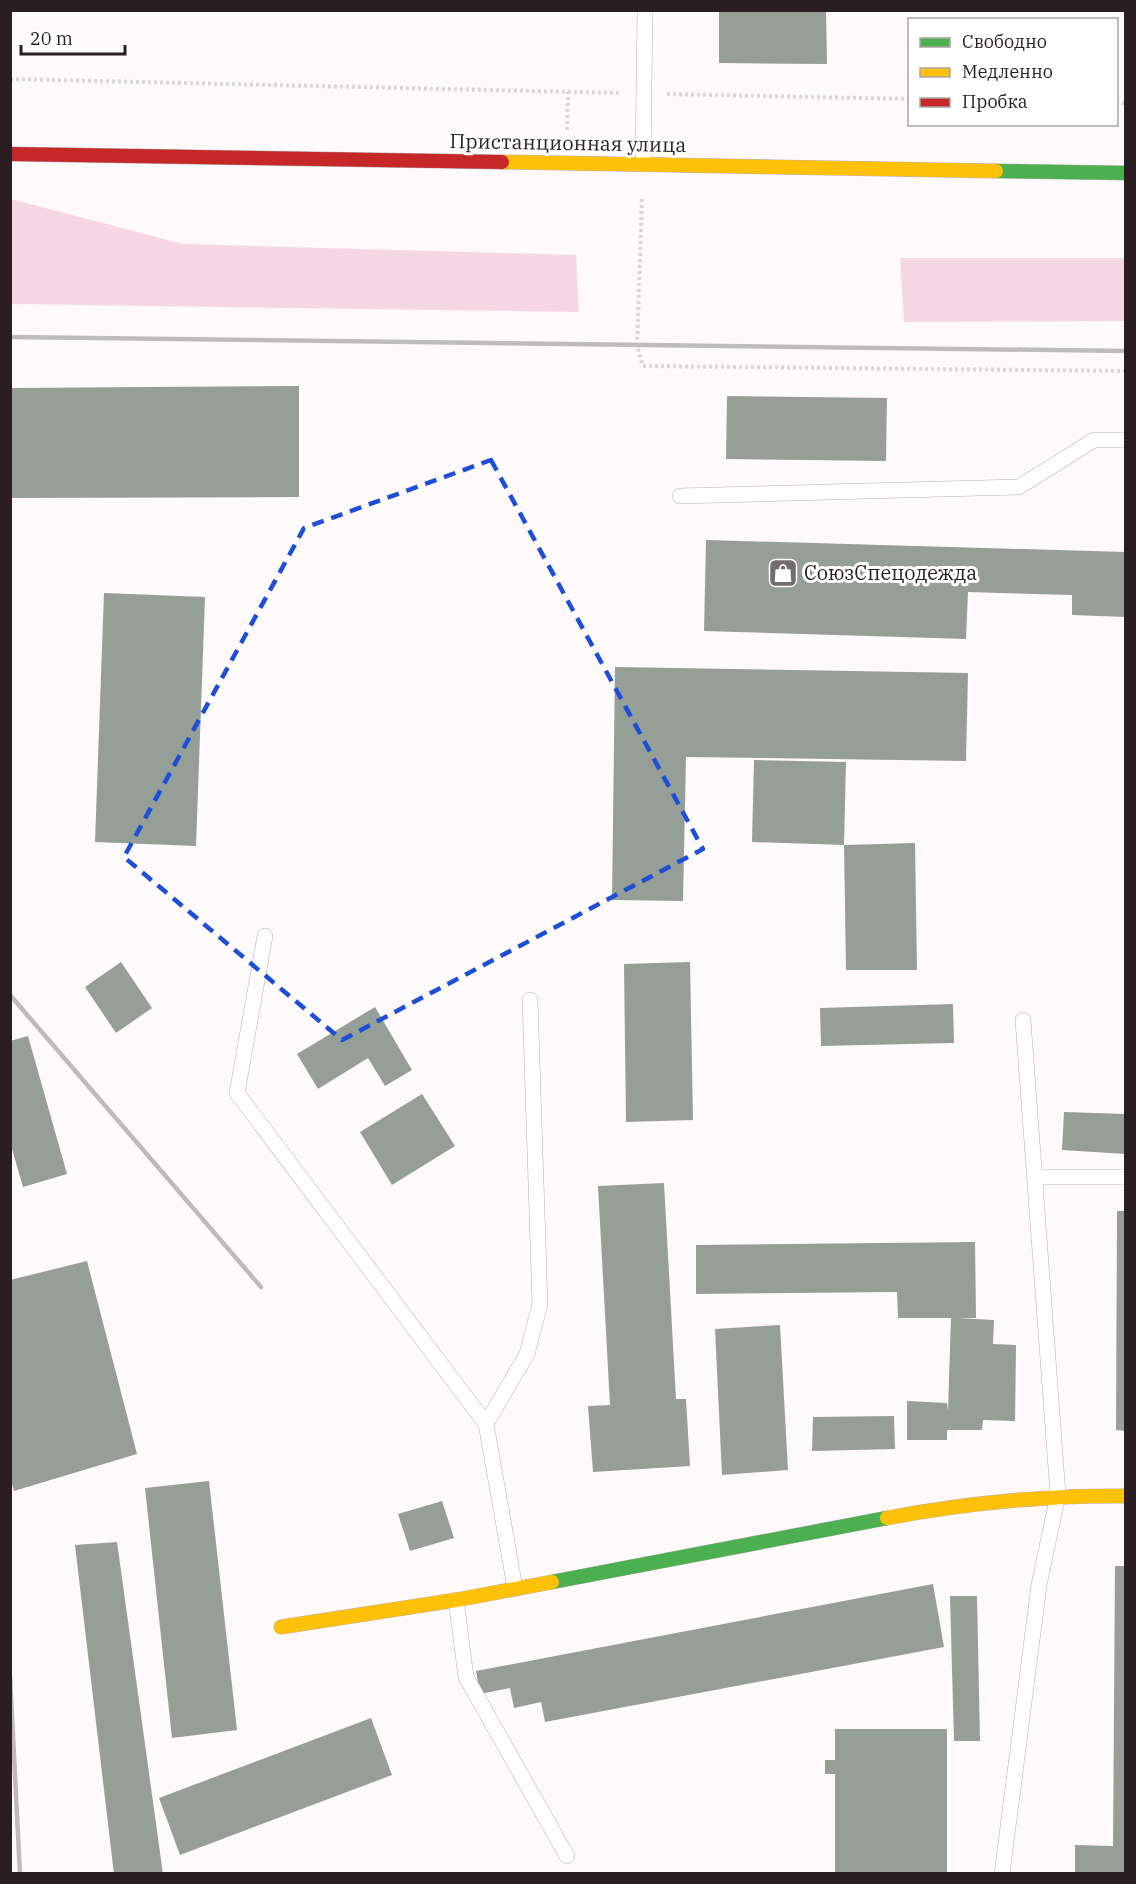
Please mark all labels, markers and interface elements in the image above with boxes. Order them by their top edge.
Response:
scale bar [21,18,124,56]
legend [908,18,1118,126]
text: 20 m [30,27,73,50]
text: Свободно [962,30,1047,53]
text: Медленно [962,60,1053,83]
text: Пробка [962,90,1028,113]
street label: Пристанционная улица [449,127,687,158]
shop icon: СоюзСпецодежда [767,557,799,589]
place label: СоюзСпецодежда [804,559,977,586]

